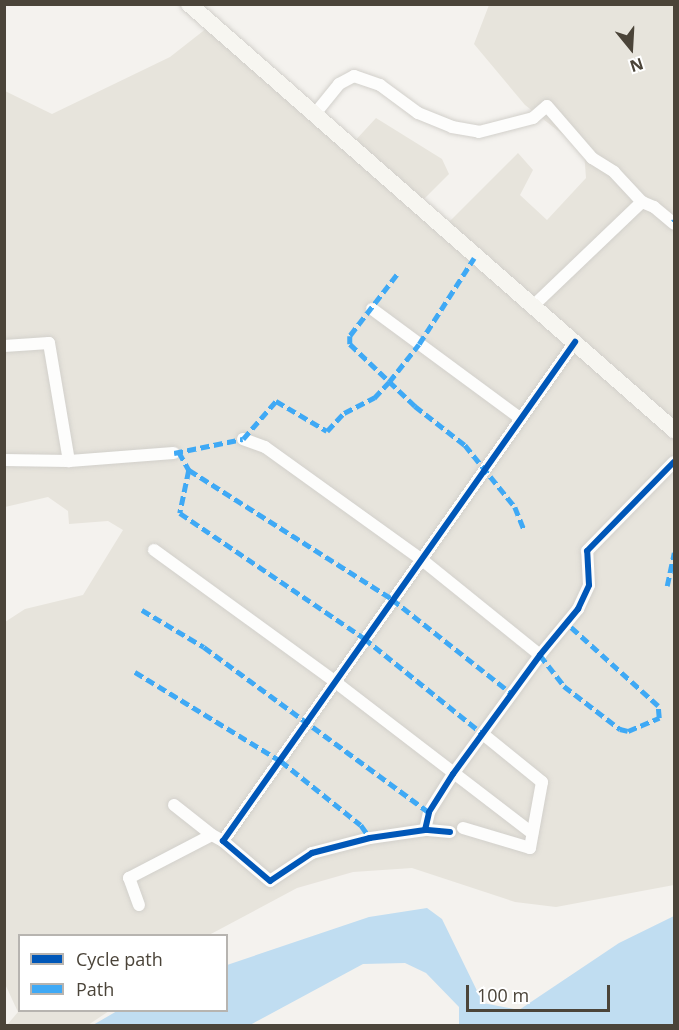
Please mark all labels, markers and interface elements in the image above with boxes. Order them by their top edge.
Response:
north arrow [601,18,661,78]
text: N [627,53,646,78]
legend [18,934,228,1012]
text: Cycle path [76,947,163,971]
scale bar [469,973,613,1011]
text: Path [76,977,114,1001]
text: 100 m [477,983,529,1007]

